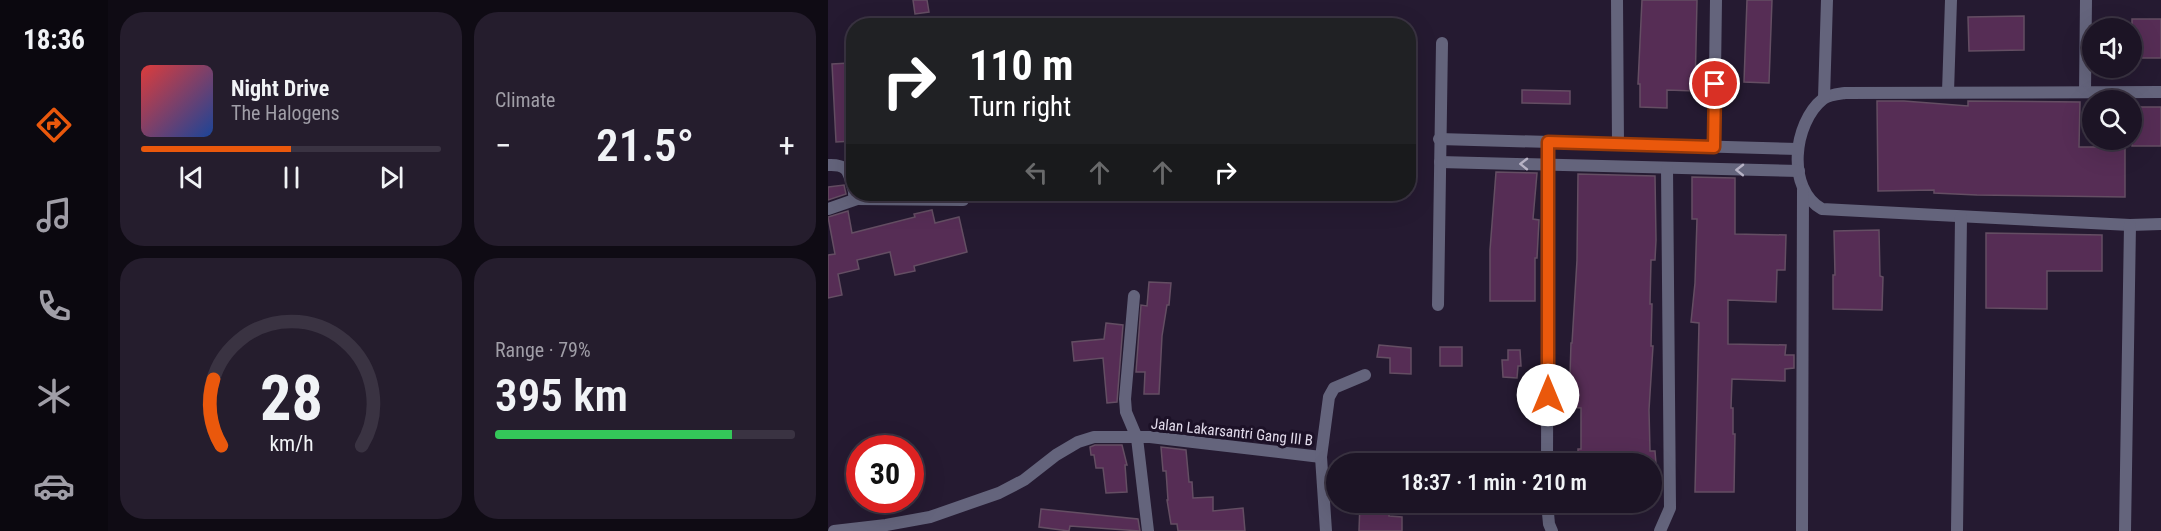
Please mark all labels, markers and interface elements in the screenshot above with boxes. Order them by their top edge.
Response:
map controls [2082,18,2142,150]
button: sound [2082,18,2142,78]
text: 18:36 [23,24,85,56]
text: 110 m [969,41,1074,90]
icon: right [870,42,948,120]
pin [1689,58,1740,109]
icon: arrive [1698,67,1731,100]
text: Night Drive [231,76,329,101]
text: Climate [495,88,555,112]
button: search [2082,90,2142,150]
text: Turn right [969,91,1071,123]
text: The Halogens [231,101,340,125]
icon: directions [33,104,75,146]
text: 21.5° [596,119,694,172]
text: − [495,126,512,165]
text: + [779,126,795,165]
icon: left [1020,156,1053,189]
icon: ahead [1083,156,1116,189]
icon: ahead [1146,156,1179,189]
icon: right [1209,156,1242,189]
one-way arrow [1520,158,1529,171]
icon: previous [175,161,208,194]
icon: pause [275,161,308,194]
icon: next [375,161,408,194]
one-way arrow [1736,163,1745,176]
icon: music [33,194,75,236]
icon: phone [33,285,75,327]
text: Range · 79% [495,338,591,362]
text: 28 [259,362,323,435]
position arrow [1516,363,1580,427]
text: 395 km [495,369,628,422]
icon: climate [33,375,75,417]
street label: Jalan Lakarsantri Gang III B [1150,415,1314,449]
text: km/h [269,431,313,456]
speed limit sign: 30 [846,435,924,513]
icon: car [33,465,75,507]
text: 18:37 · 1 min · 210 m [1401,470,1587,495]

